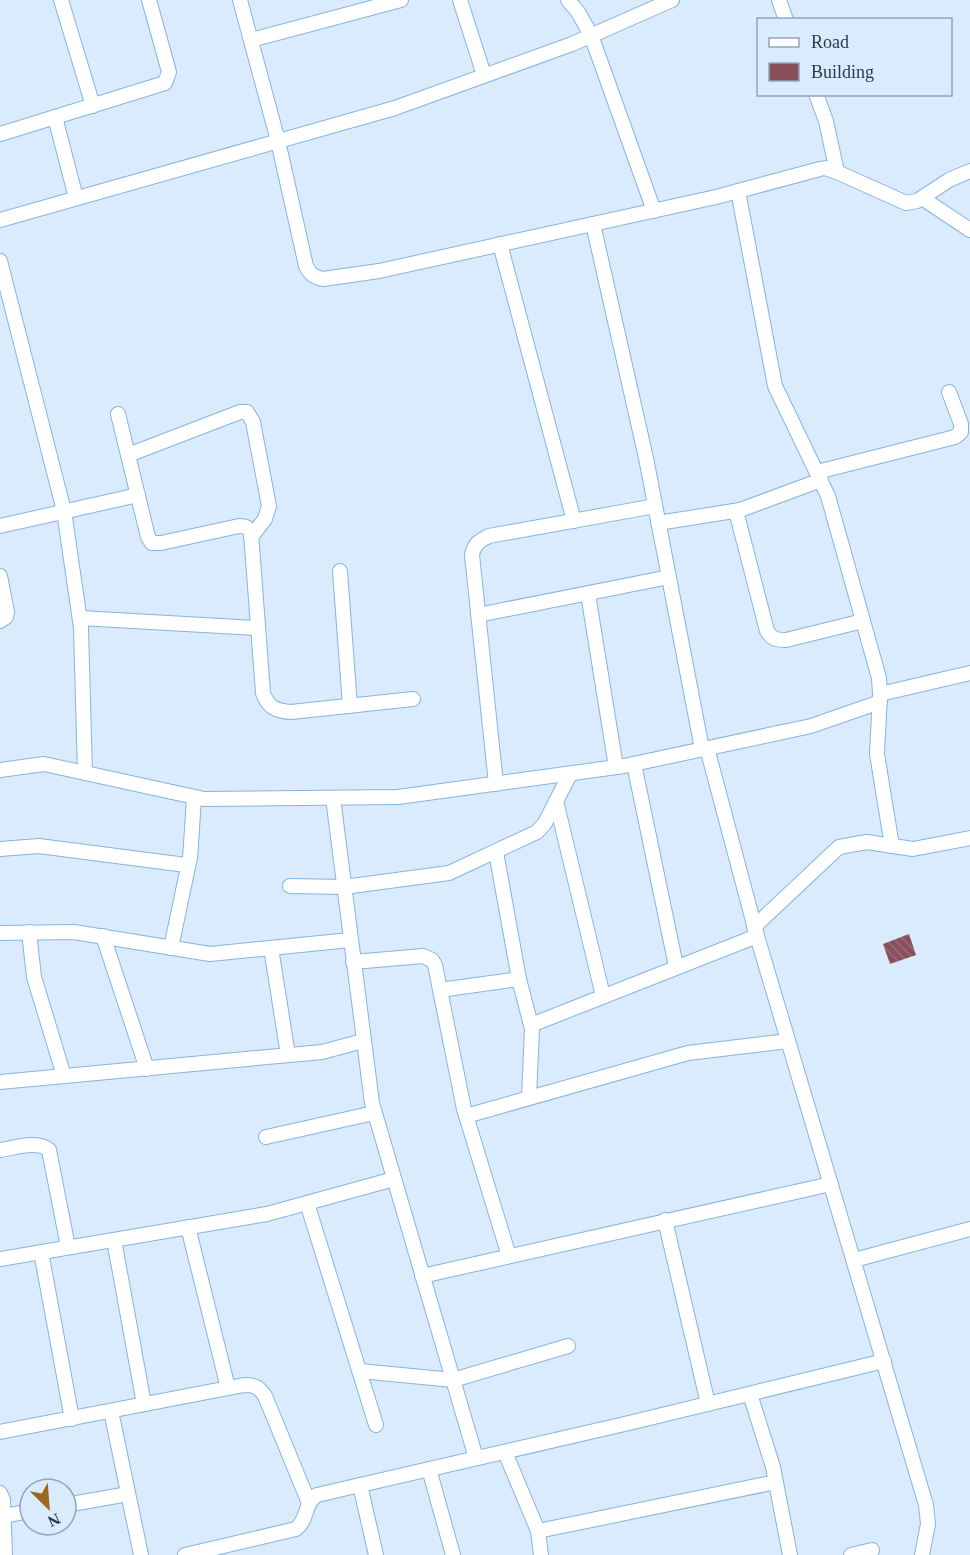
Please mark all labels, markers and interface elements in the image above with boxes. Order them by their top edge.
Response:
legend [757,18,952,96]
text: Road [811,32,849,52]
text: Building [811,62,874,82]
north arrow [18,1477,78,1537]
text: N [45,1510,63,1530]

